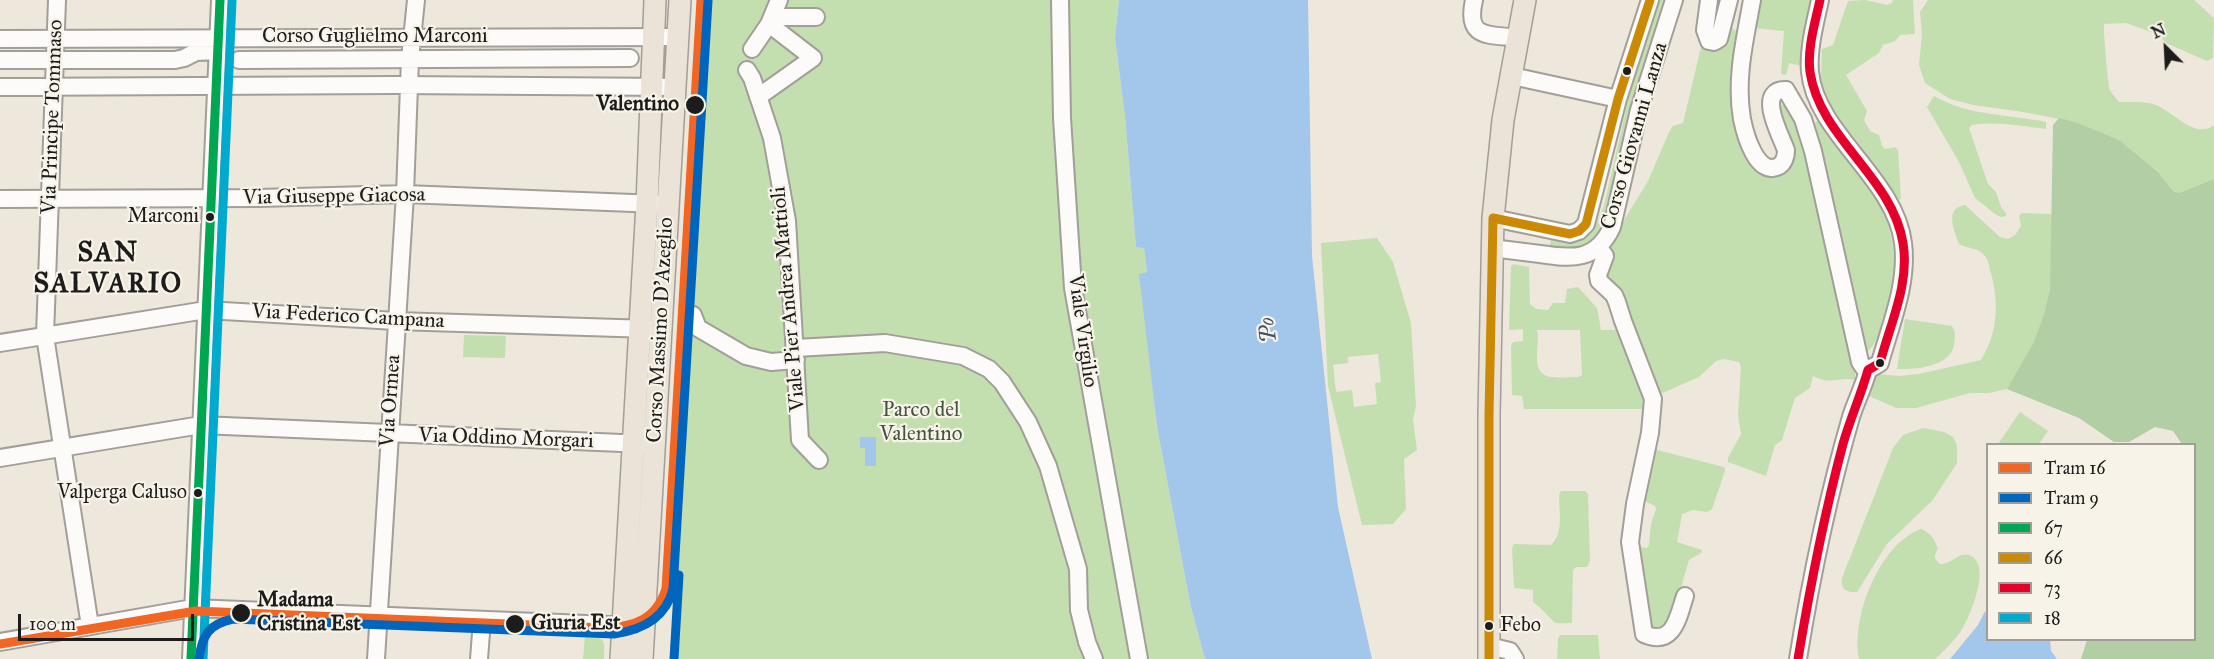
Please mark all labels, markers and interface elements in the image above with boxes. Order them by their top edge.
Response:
north arrow [2136,18,2196,78]
street label: Via Principe Tommaso [37,19,69,215]
text: N [2148,20,2169,43]
street label: Corso Guglielmo Marconi [262,24,488,50]
street label: Corso Giovanni Lanza [1596,39,1674,233]
unlabelled marker [1621,65,1633,77]
place label: Valentino [596,92,679,118]
marker: Valentino [684,94,706,116]
street label: Via Giuseppe Giacosa [242,183,426,211]
street label: Viale Pier Andrea Mattioli [767,185,811,413]
place label: Marconi [128,205,199,229]
marker: Marconi [204,211,216,223]
street label: Corso Massimo D'Azeglio [643,217,679,443]
district label: SAN SALVARIO [33,238,183,301]
street label: Viale Virgilio [1062,273,1102,389]
street label: Via Federico Campana [251,299,445,335]
water label: Po [1254,316,1284,344]
street label: Via Ormea [375,354,407,448]
unlabelled marker [1874,357,1886,369]
park label: Parco del Valentino [880,398,962,448]
street label: Via Oddino Morgari [418,423,594,455]
legend [1986,443,2196,641]
text: Tram 16 [2044,457,2106,479]
place label: Valperga Caluso [57,481,187,505]
marker: Valperga Caluso [192,487,204,499]
text: Tram 9 [2044,487,2099,509]
text: 67 [2044,517,2063,539]
text: 66 [2044,547,2062,569]
text: 73 [2044,577,2061,599]
place label: Madama Cristina Est [257,588,361,638]
scale bar [21,602,196,640]
marker: Madama Cristina Est [230,602,252,624]
text: 18 [2044,607,2061,629]
place label: Giuria Est [531,611,620,637]
text: 100 m [29,613,76,635]
marker: Giuria Est [504,613,526,635]
place label: Febo [1500,614,1541,638]
marker: Febo [1483,620,1495,632]

